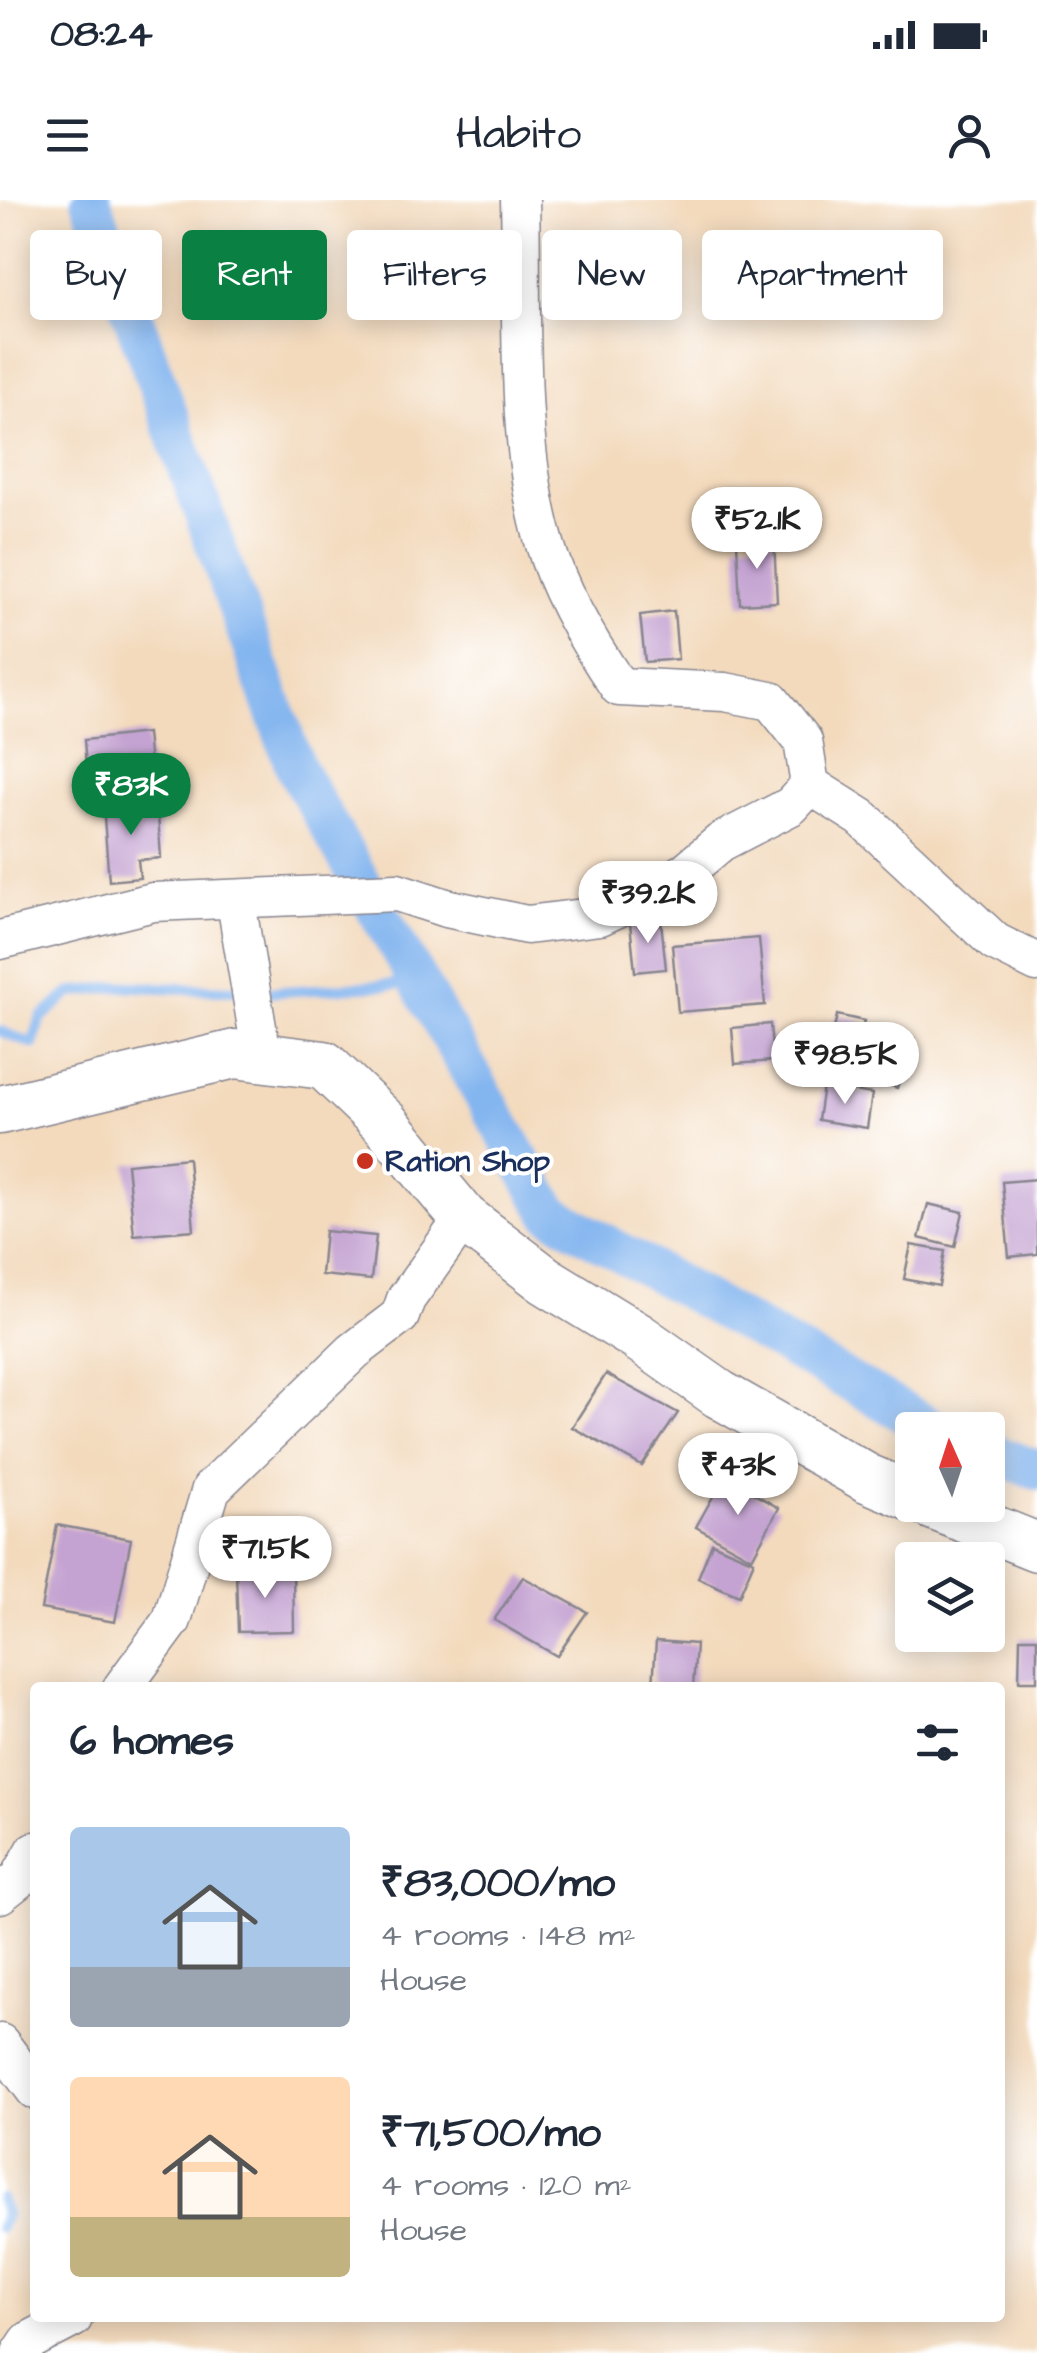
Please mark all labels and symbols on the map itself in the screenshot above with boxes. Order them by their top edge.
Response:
pin: ₹52.1K [676,487,838,572]
pin: ₹83K [72,753,190,838]
pin: ₹39.2K [567,861,729,946]
pin: ₹98.5K [764,1022,926,1107]
place label: Ration Shop [385,1141,550,1184]
marker: Ration Shop [354,1150,376,1172]
north arrow [895,1412,1005,1522]
pin: ₹43K [679,1433,797,1518]
pin: ₹71.5K [184,1516,346,1601]

